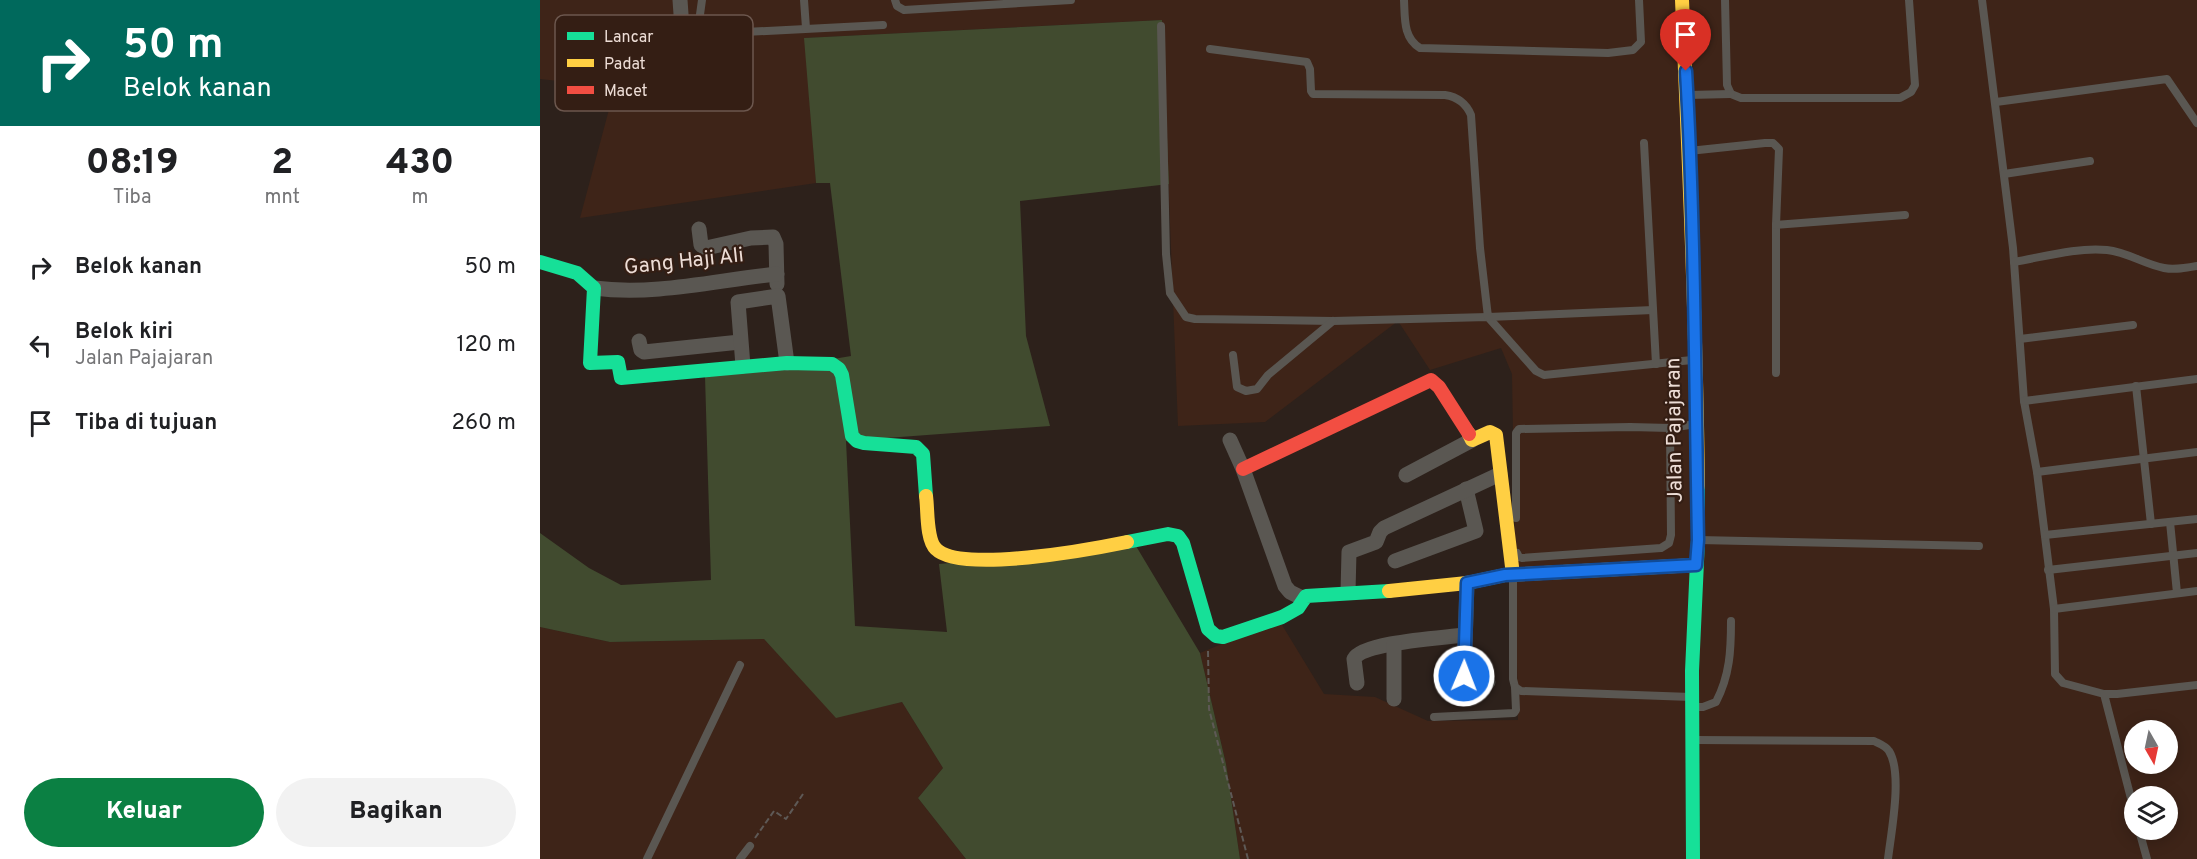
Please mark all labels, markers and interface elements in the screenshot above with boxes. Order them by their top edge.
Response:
pin [1660,9,1711,71]
legend [555,15,753,111]
icon: arrive [1669,18,1702,51]
text: 50 m [123,20,224,73]
icon: right [24,24,102,102]
text: Lancar [604,28,654,48]
text: Padat [604,55,646,75]
text: Belok kanan [123,72,272,106]
text: Macet [604,82,648,102]
text: 08:19 [86,141,179,187]
text: 2 [271,141,293,187]
text: 430 [386,141,454,187]
text: Tiba [113,185,152,211]
text: mnt [264,185,300,211]
text: m [412,185,429,211]
street label: Gang Haji Ali [623,242,745,282]
icon: right [24,251,57,284]
text: Belok kanan [75,254,202,281]
text: 50 m [464,254,516,281]
text: Belok kiri [75,319,173,346]
icon: left [24,329,57,362]
text: 120 m [456,332,516,359]
text: Jalan Pajajaran [75,346,213,372]
street label: Jalan Pajajaran [1660,357,1690,503]
icon: arrive [24,407,57,440]
text: Tiba di tujuan [75,410,217,437]
text: 260 m [451,410,516,437]
position arrow [1432,644,1496,708]
north arrow [2124,720,2178,774]
map controls [2124,720,2178,840]
button: Keluar [24,778,264,847]
button: Bagikan [276,778,516,847]
button: layers [2124,786,2178,840]

